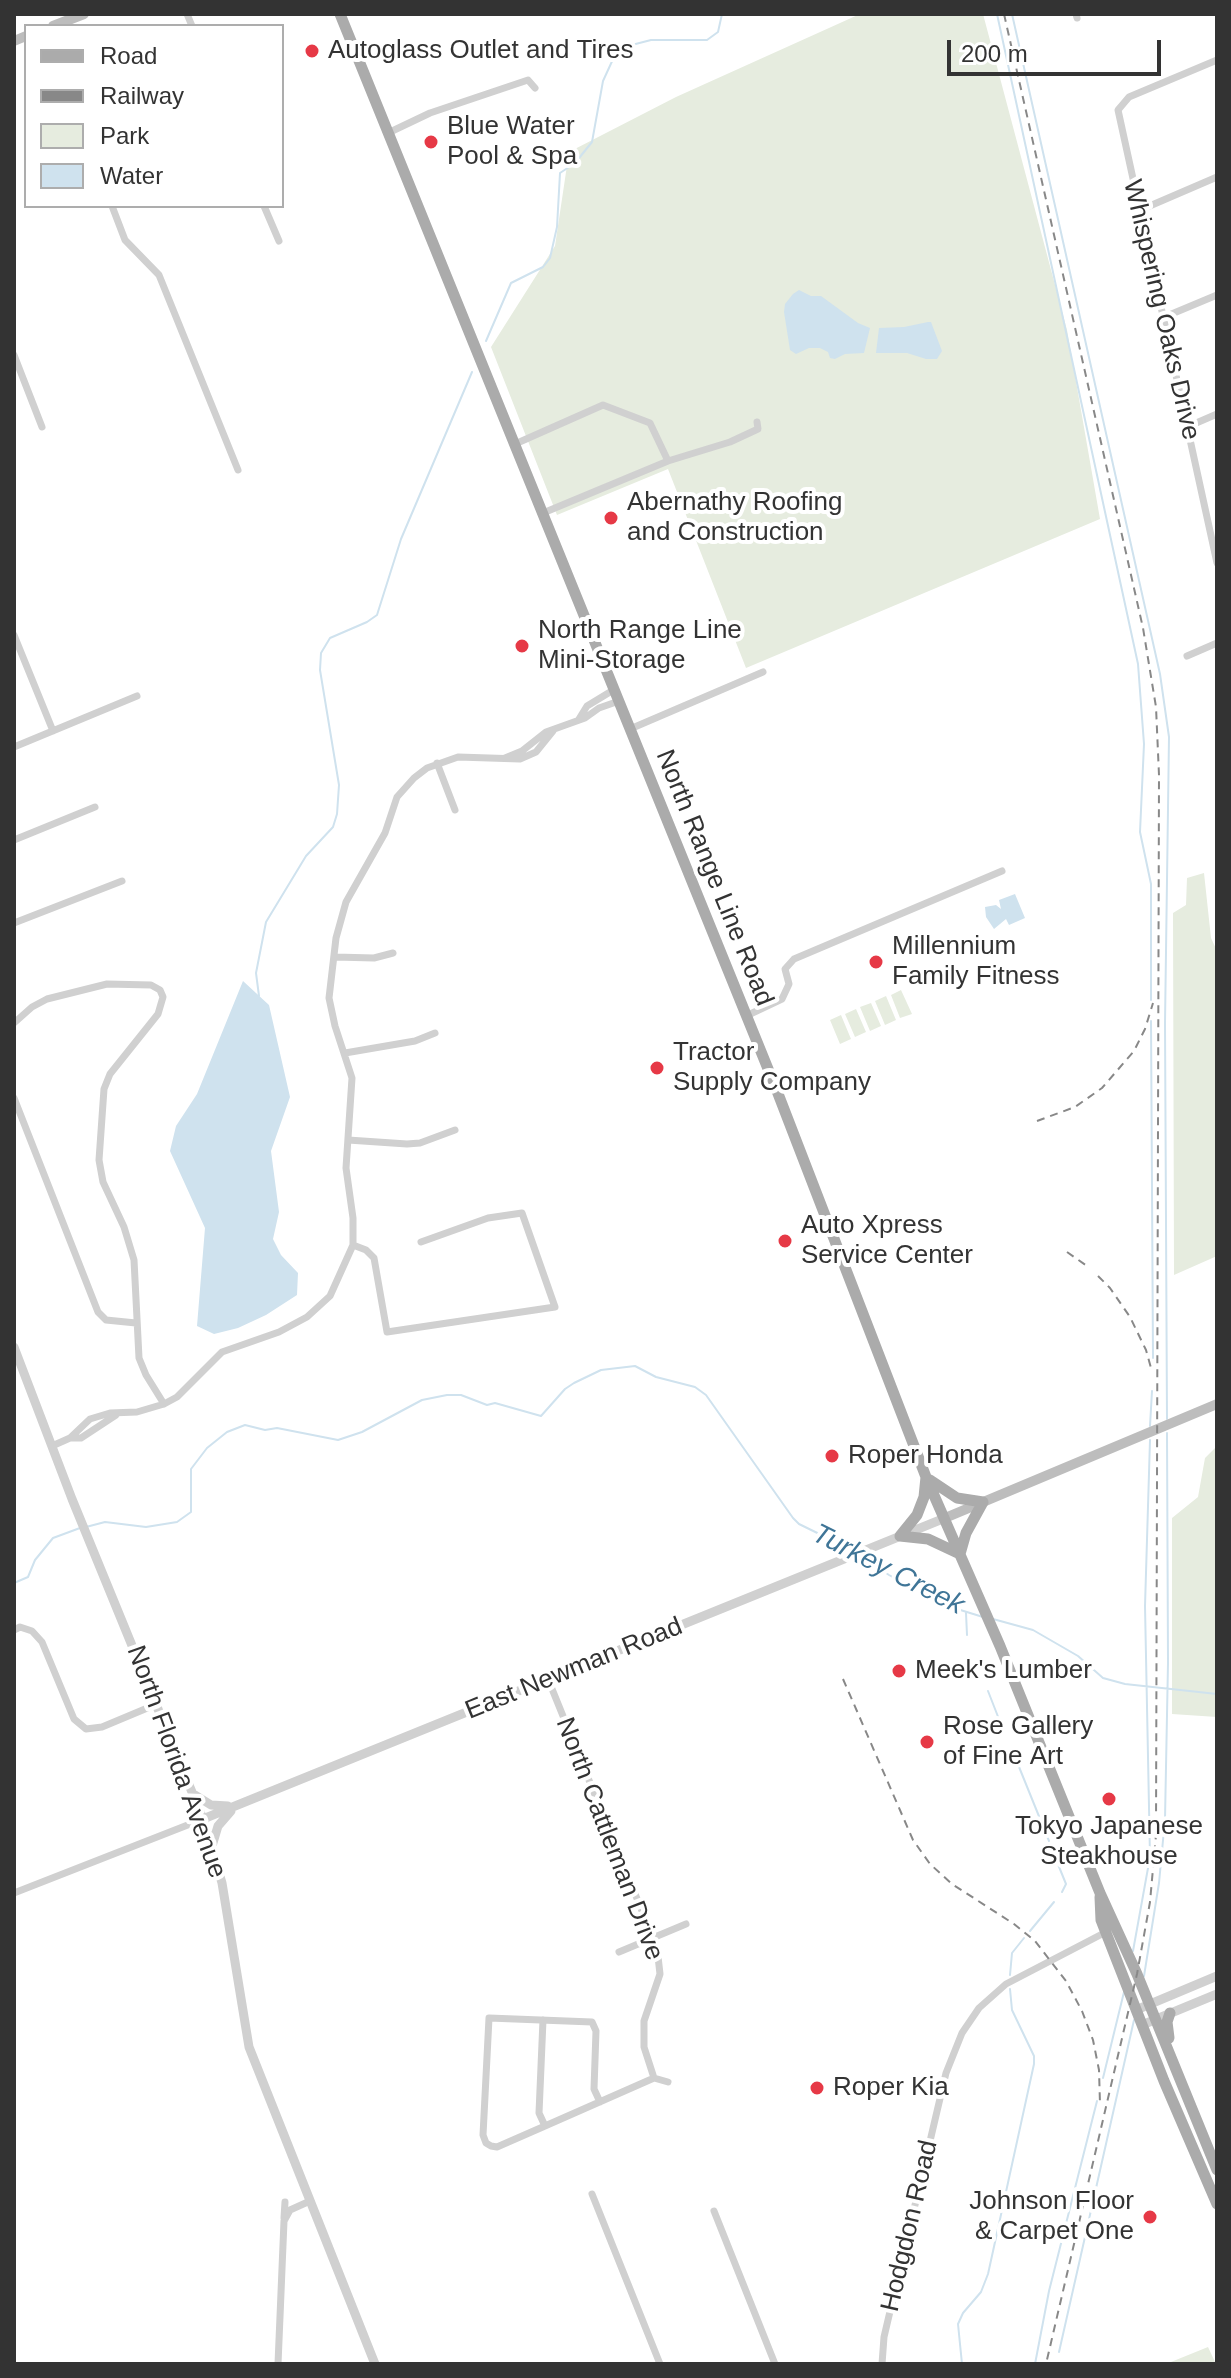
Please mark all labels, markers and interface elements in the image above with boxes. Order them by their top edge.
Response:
legend [24,24,284,208]
scale bar [951,24,1165,74]
place label: Autoglass Outlet and Tires [328,35,633,67]
text: 200 m [961,40,1028,67]
text: Road [100,42,157,69]
marker: Autoglass Outlet and Tires [303,42,321,60]
text: Railway [100,82,184,109]
place label: Blue Water Pool & Spa [447,111,577,172]
text: Park [100,122,149,149]
marker: Blue Water Pool & Spa [422,133,440,151]
text: Water [100,162,163,189]
street label: Whispering Oaks Drive [1116,177,1206,443]
place label: Abernathy Roofing and Construction [627,487,842,548]
marker: Abernathy Roofing and Construction [602,509,620,527]
place label: North Range Line Mini-Storage [538,615,742,676]
marker: North Range Line Mini-Storage [513,637,531,655]
street label: North Range Line Road [648,746,780,1010]
place label: Millennium Family Fitness [892,931,1060,992]
marker: Millennium Family Fitness [867,953,885,971]
place label: Tractor Supply Company [673,1037,871,1098]
marker: Tractor Supply Company [648,1059,666,1077]
place label: Auto Xpress Service Center [801,1210,973,1272]
marker: Auto Xpress Service Center [776,1232,794,1250]
place label: Roper Honda [848,1440,1003,1472]
marker: Roper Honda [823,1447,841,1465]
water label: Turkey Creek [806,1517,970,1623]
street label: East Newman Road [461,1611,687,1727]
street label: North Florida Avenue [119,1641,233,1883]
place label: Meek's Lumber [915,1655,1092,1687]
marker: Meek's Lumber [890,1662,908,1680]
place label: Rose Gallery of Fine Art [943,1711,1093,1772]
street label: North Cattleman Drive [548,1713,670,1965]
marker: Rose Gallery of Fine Art [918,1733,936,1751]
marker: Tokyo Japanese Steakhouse [1100,1790,1118,1808]
place label: Tokyo Japanese Steakhouse [1015,1811,1203,1872]
place label: Roper Kia [833,2072,949,2104]
marker: Roper Kia [808,2079,826,2097]
street label: Hodgdon Road [875,2137,945,2315]
place label: Johnson Floor & Carpet One [969,2186,1134,2248]
marker: Johnson Floor & Carpet One [1141,2208,1159,2226]

